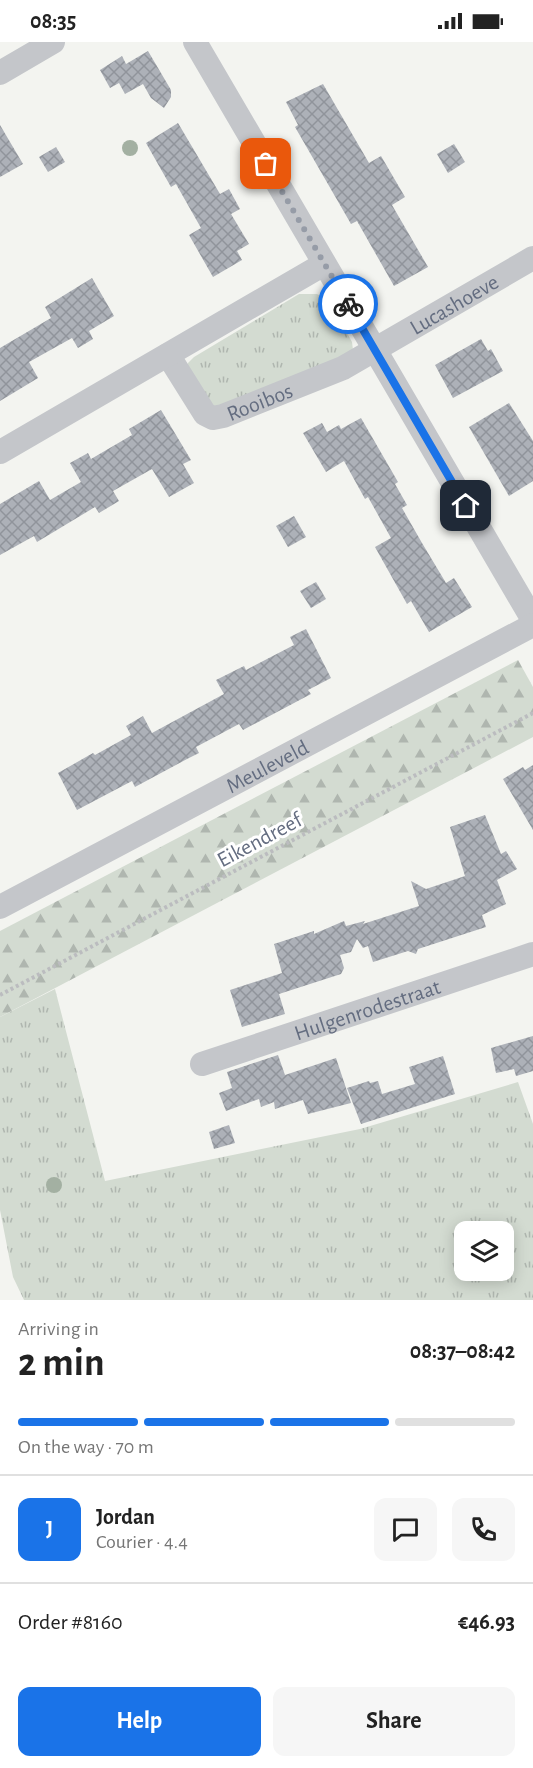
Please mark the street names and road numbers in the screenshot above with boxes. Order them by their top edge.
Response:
street label: Lucashoeve [406,271,502,339]
street label: Rooibos [224,379,296,425]
street label: Meuleveld [223,736,312,797]
street label: Eikendreef [213,808,307,871]
street label: Hulgenrodestraat [292,976,443,1045]

